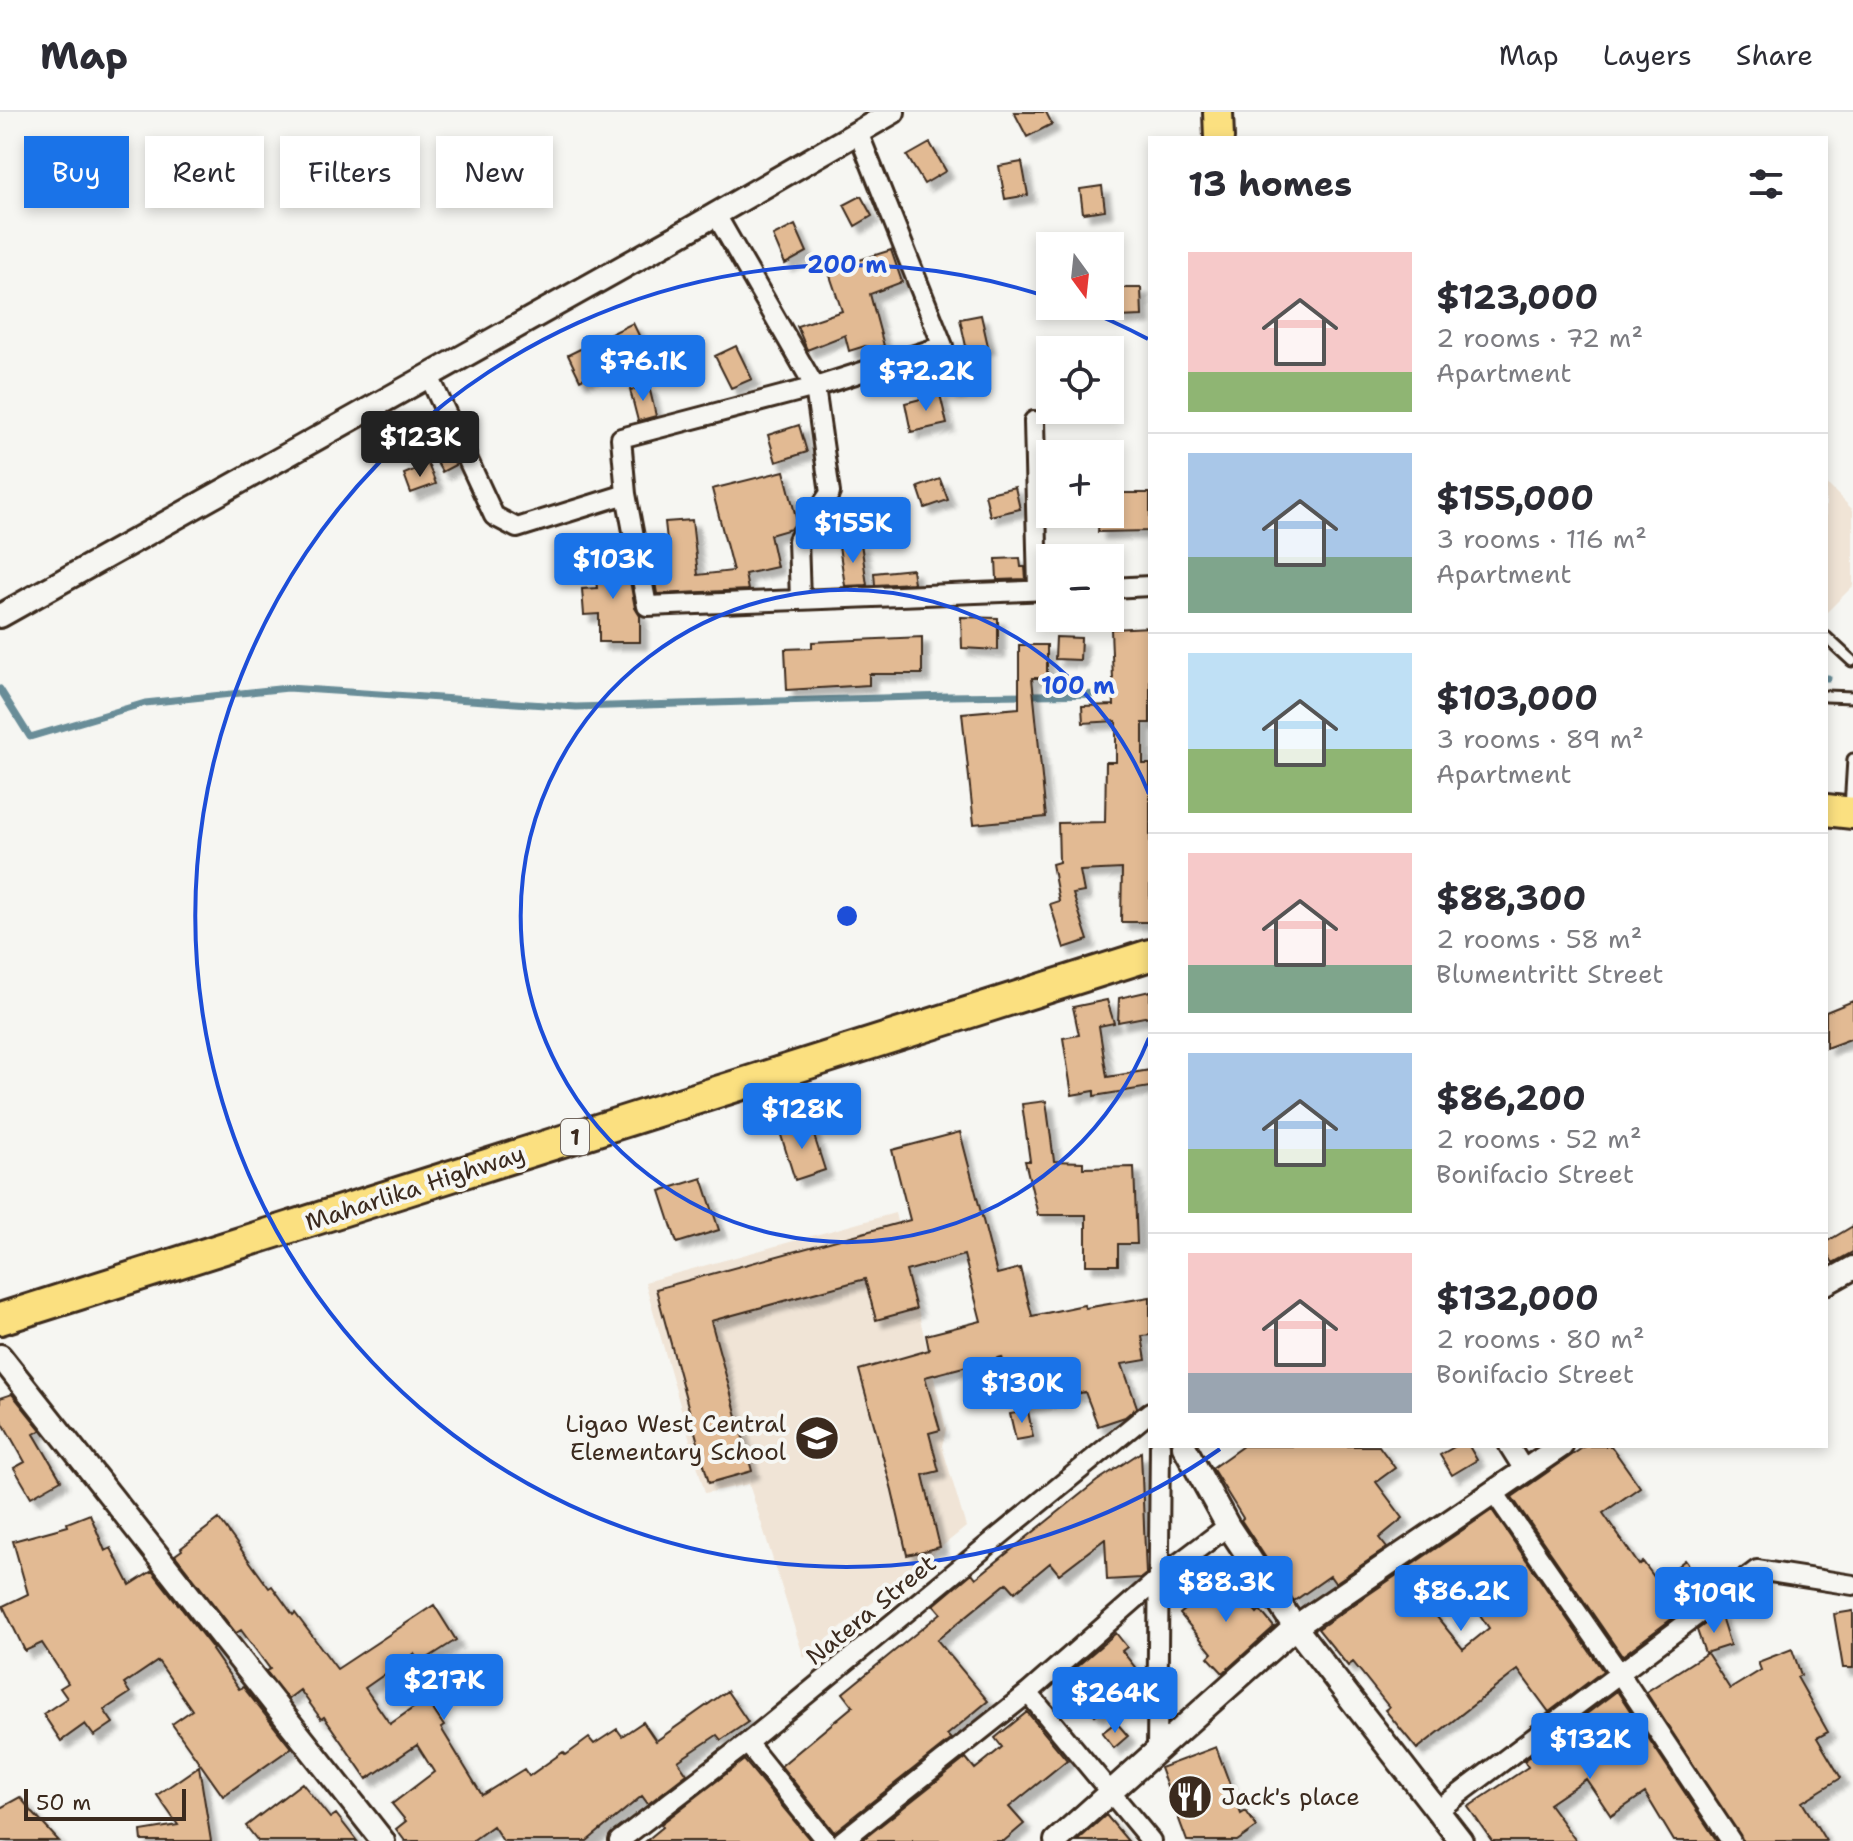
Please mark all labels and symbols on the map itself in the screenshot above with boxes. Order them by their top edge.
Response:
north arrow [1036,232,1124,320]
text: 200 m [807,249,887,281]
pin: $76.1K [578,335,708,403]
pin: $72.2K [861,345,991,413]
pin: $123K [364,411,476,479]
pin: $155K [797,497,909,565]
pin: $103K [557,533,669,601]
text: 100 m [1041,670,1115,702]
centre of rings [833,902,861,930]
pin: $128K [746,1083,858,1151]
road number: 1 [561,1119,589,1155]
street label: Maharlika Highway [301,1137,529,1239]
pin: $130K [966,1357,1078,1425]
place label: Ligao West Central Elementary School [565,1408,787,1468]
school or university icon: Ligao West Central Elementary School [793,1414,841,1462]
street label: Natera Street [799,1548,943,1672]
pin: $88.3K [1161,1556,1291,1624]
pin: $86.2K [1396,1565,1526,1633]
pin: $109K [1658,1567,1770,1635]
pin: $217K [388,1654,500,1722]
pin: $264K [1059,1667,1171,1735]
pin: $132K [1534,1713,1646,1781]
restaurant icon: Jack's place [1166,1773,1214,1821]
place label: Jack's place [1221,1781,1360,1813]
scale bar [24,1785,186,1821]

